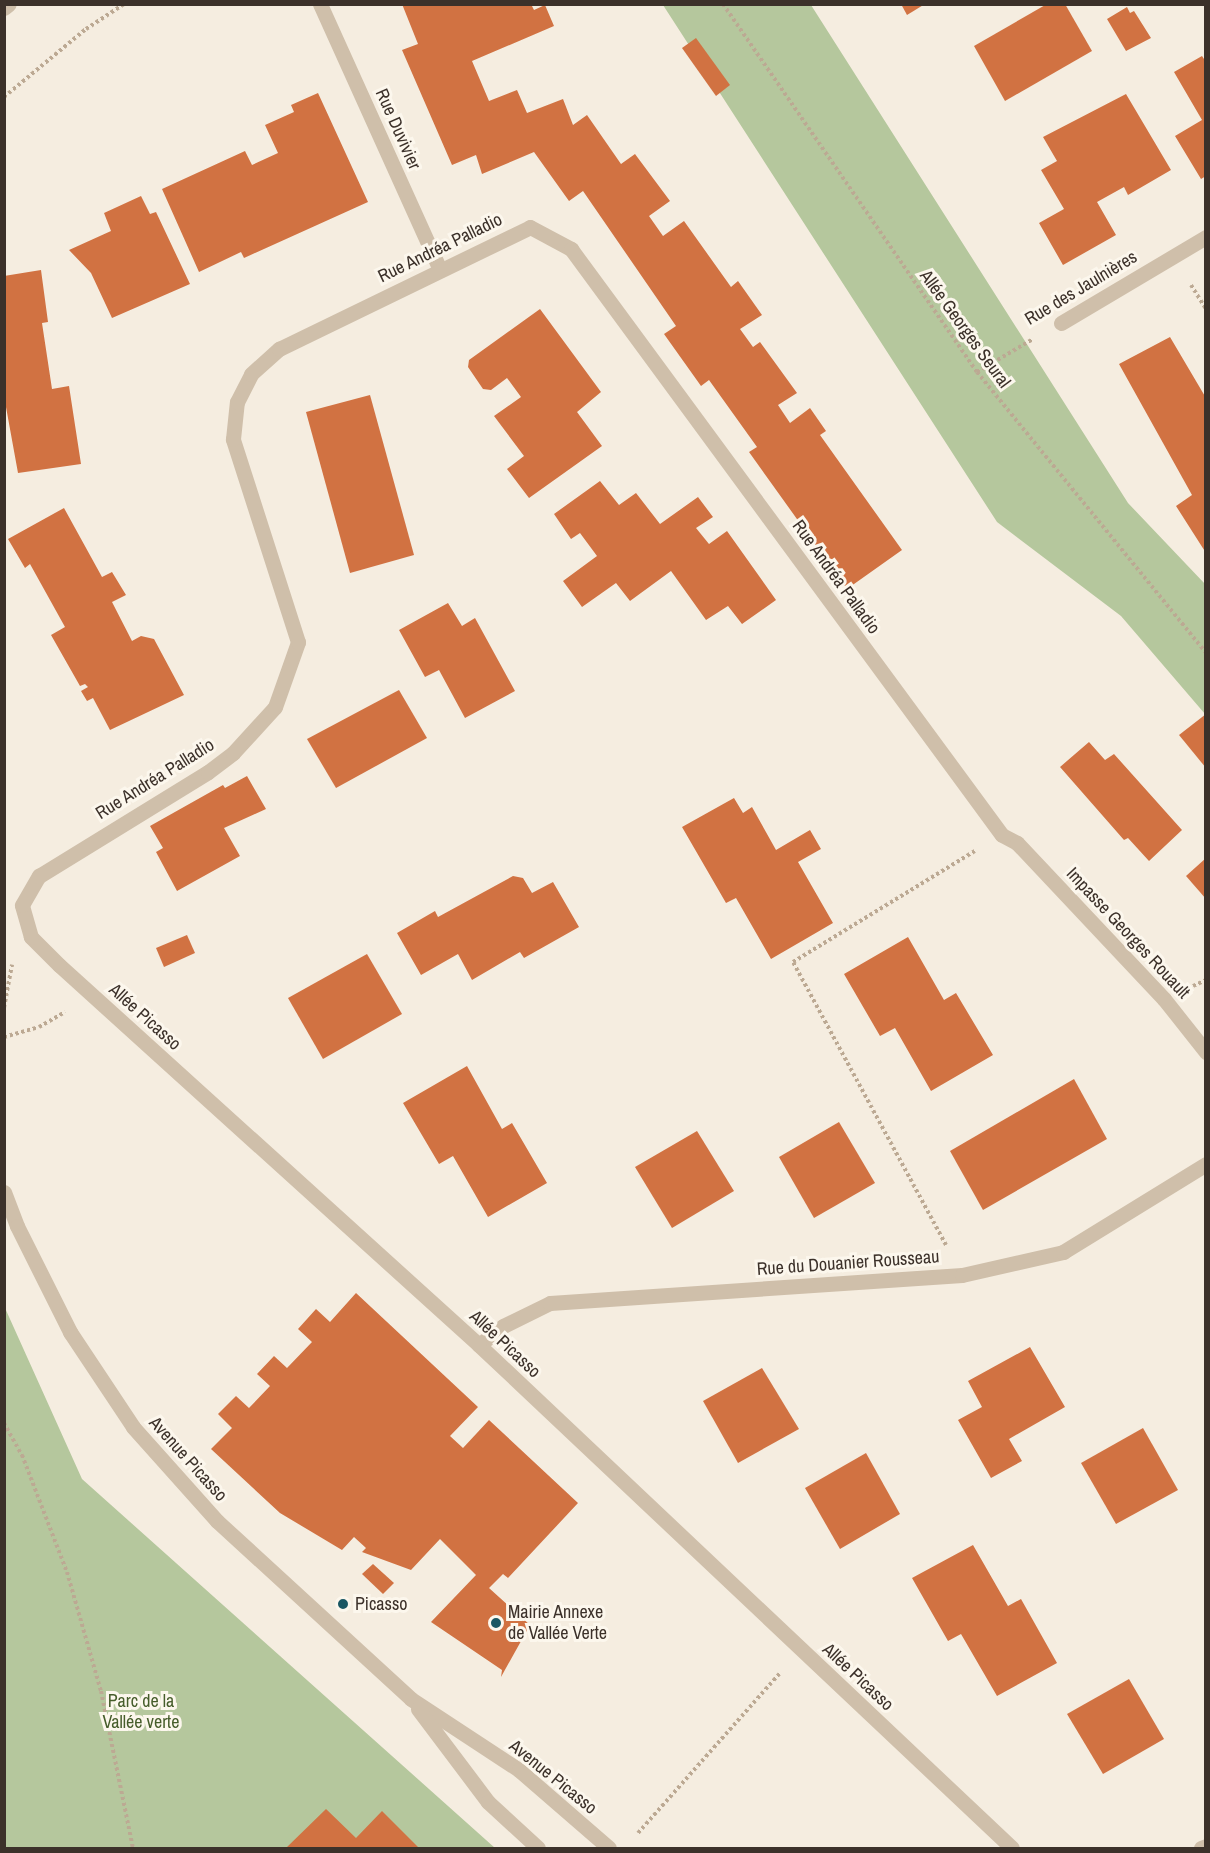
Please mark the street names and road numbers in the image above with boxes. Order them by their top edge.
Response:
street label: Rue Duvivier [371,85,425,173]
street label: Rue Andréa Palladio [374,208,506,288]
street label: Rue des Jaulnières [1021,246,1141,330]
street label: Allée Georges Seural [915,266,1015,392]
street label: Rue Andréa Palladio [787,516,885,638]
street label: Rue Andréa Palladio [92,734,218,824]
street label: Impasse Georges Rouault [1062,863,1194,1003]
street label: Allée Picasso [105,979,185,1055]
street label: Rue du Douanier Rousseau [756,1246,940,1280]
street label: Allée Picasso [465,1306,545,1382]
street label: Avenue Picasso [144,1412,232,1506]
street label: Allée Picasso [818,1639,898,1715]
street label: Avenue Picasso [505,1735,601,1819]

